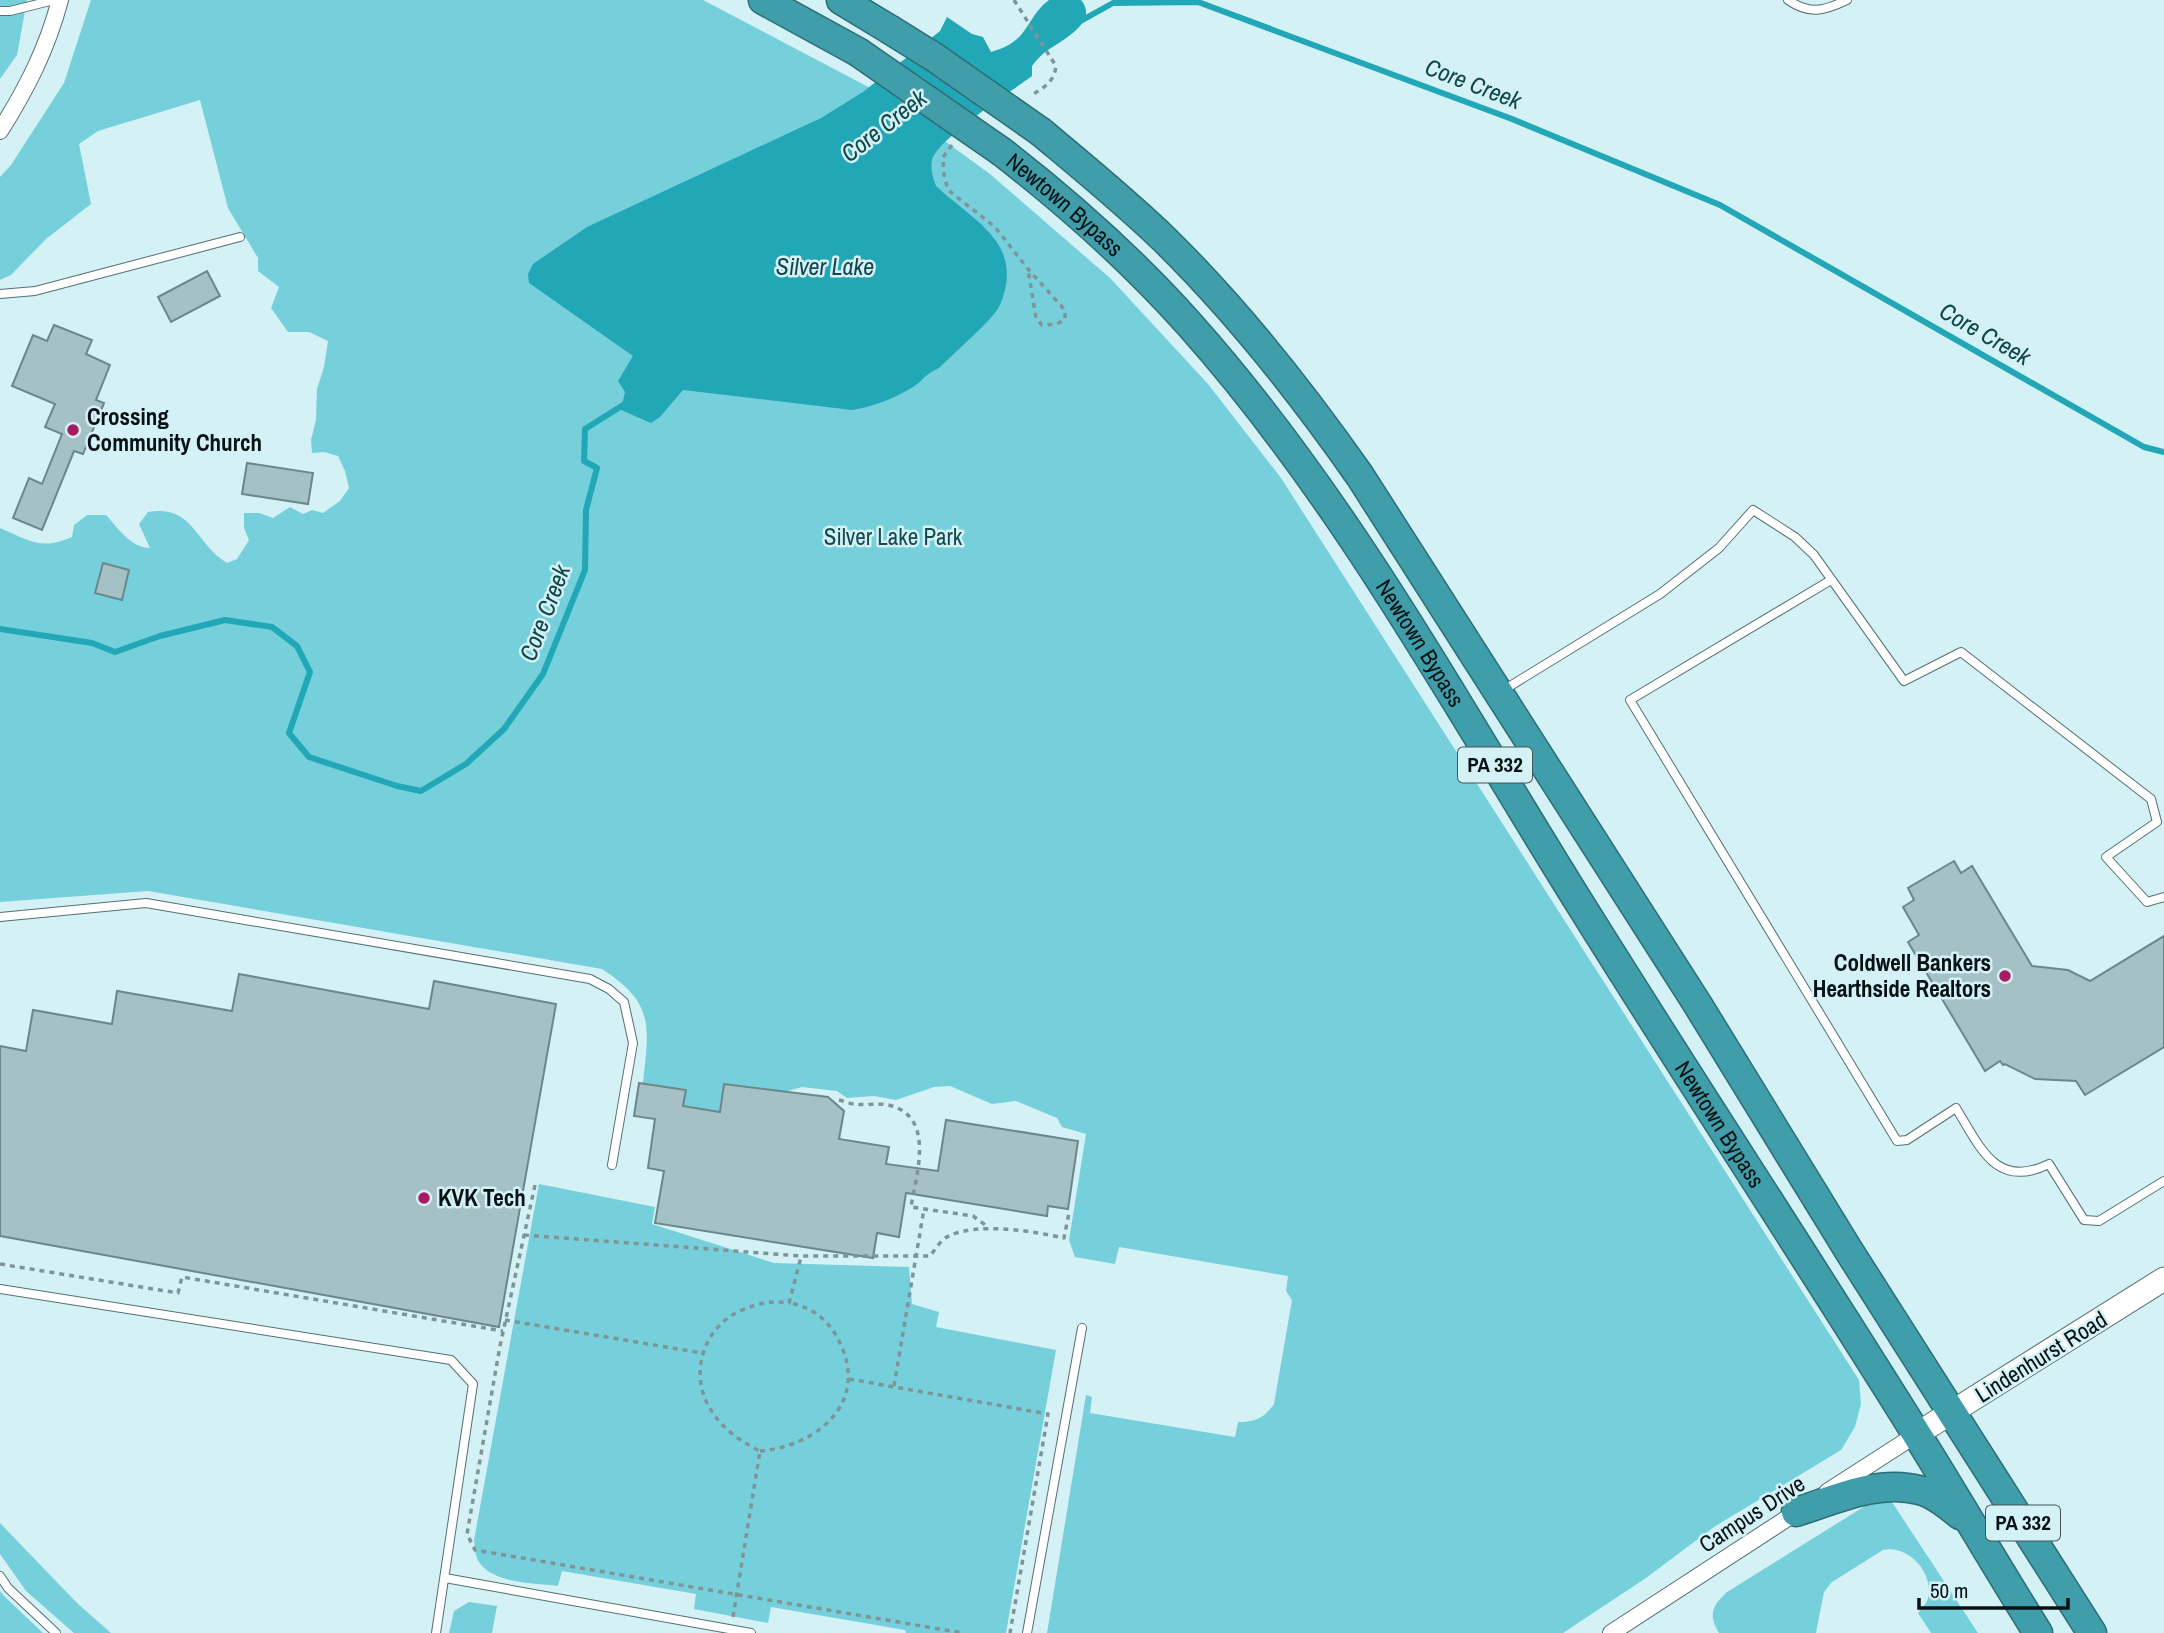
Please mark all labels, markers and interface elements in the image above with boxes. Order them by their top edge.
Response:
water label: Core Creek [1421,50,1527,116]
water label: Core Creek [834,81,934,169]
street label: Newtown Bypass [1000,145,1130,263]
water label: Silver Lake [776,250,874,282]
water label: Core Creek [1934,294,2038,373]
place label: Crossing Community Church [87,401,262,458]
marker: Crossing Community Church [65,422,81,438]
park label: Silver Lake Park [824,521,963,552]
water label: Core Creek [511,559,577,665]
street label: Newtown Bypass [1369,573,1472,712]
road number: PA 332 [1458,748,1532,782]
place label: Coldwell Bankers Hearthside Realtors [1813,947,1991,1004]
marker: Coldwell Bankers Hearthside Realtors [1997,968,2013,984]
street label: Newtown Bypass [1668,1055,1772,1194]
place label: KVK Tech [438,1182,526,1213]
marker: KVK Tech [416,1190,432,1206]
street label: Lindenhurst Road [1969,1304,2113,1409]
street label: Campus Drive [1693,1468,1811,1559]
road number: PA 332 [1986,1506,2060,1540]
scale bar [1919,1566,2068,1610]
text: 50 m [1930,1576,1968,1605]

